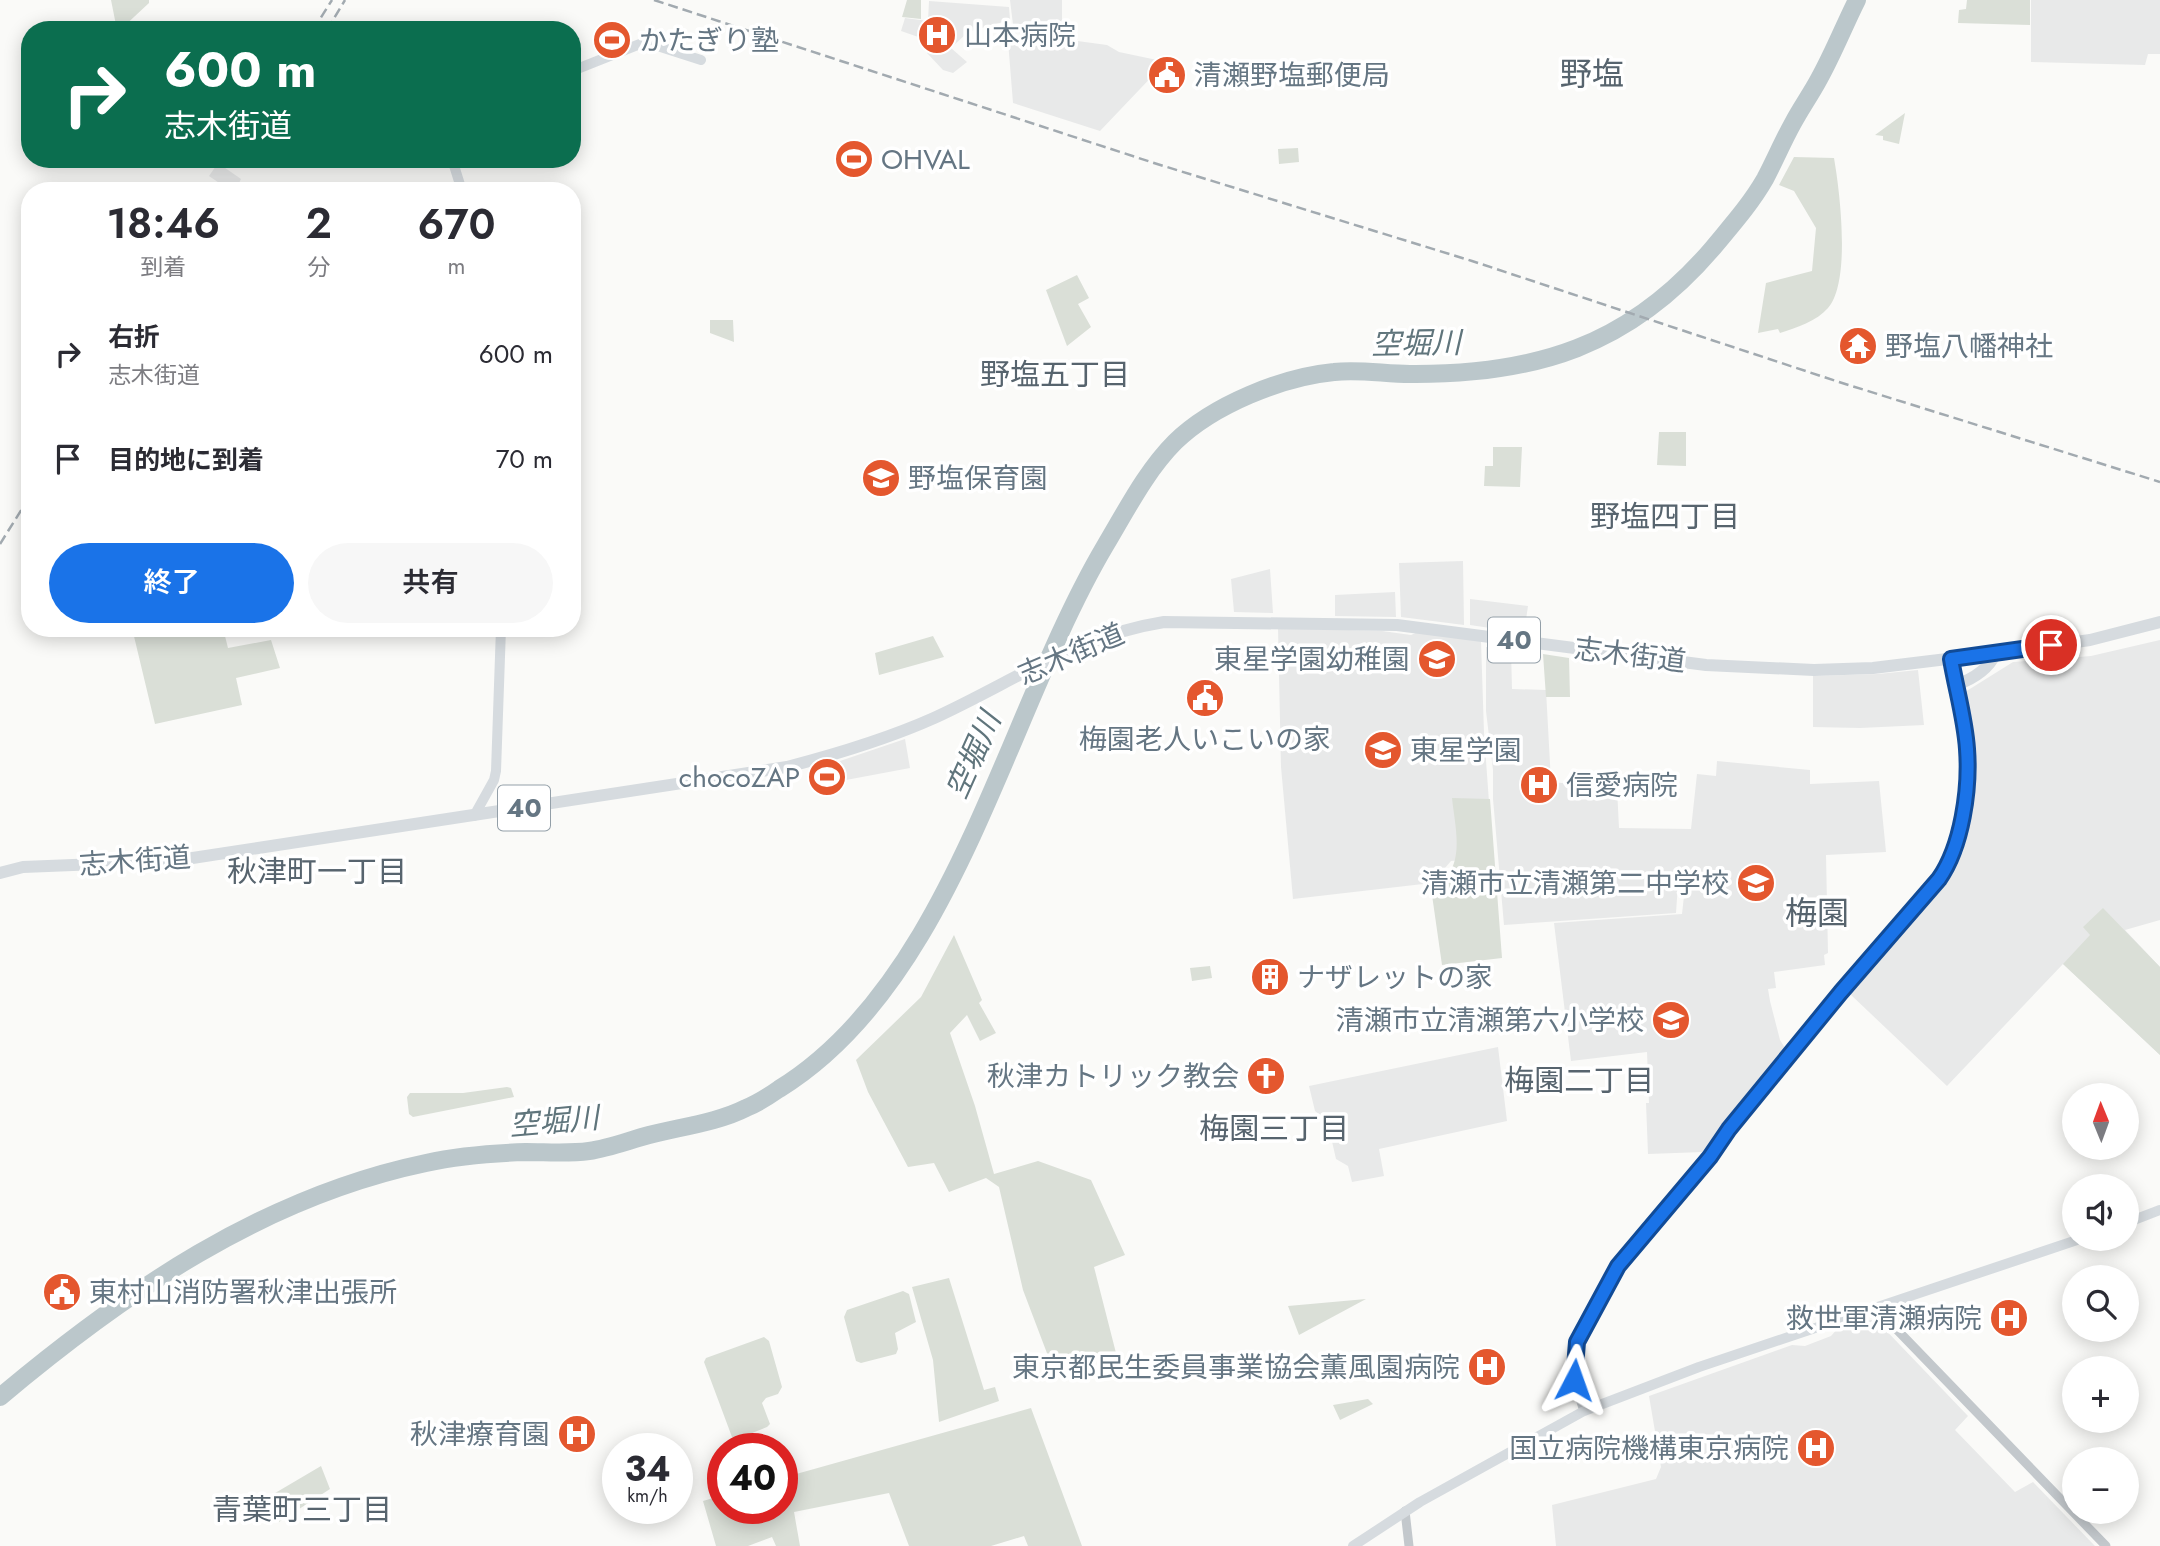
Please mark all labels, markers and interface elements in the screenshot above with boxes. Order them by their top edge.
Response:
hospital icon: 山本病院 [916,14,958,56]
place label: 山本病院 [964,15,1076,56]
sports icon: かたぎり塾 [591,19,633,61]
place label: かたぎり塾 [639,20,779,61]
text: 600 m [164,35,317,105]
icon: right [49,49,140,140]
district label: 野塩 [1560,51,1624,97]
public building icon: 清瀬野塩郵便局 [1146,54,1188,96]
place label: 清瀬野塩郵便局 [1194,55,1390,96]
text: 志木街道 [164,103,292,149]
sports icon: OHVAL [833,138,875,180]
place label: OHVAL [881,139,970,180]
text: 18:46 [106,193,220,254]
text: 2 [306,193,332,254]
text: 670 [417,194,496,255]
text: m [448,249,465,283]
text: 到着 [140,250,186,284]
text: 分 [307,250,330,284]
text: 右折 [108,318,160,356]
water label: 空堀川 [1371,321,1464,365]
temple icon: 野塩八幡神社 [1837,325,1879,367]
place label: 野塩八幡神社 [1885,326,2053,367]
icon: right [49,335,87,373]
text: 600 m [479,335,553,373]
district label: 野塩五丁目 [980,353,1130,396]
text: 志木街道 [108,358,200,392]
icon: arrive [49,440,87,478]
text: 70 m [496,440,553,478]
text: 目的地に到着 [108,441,264,479]
school or university icon: 野塩保育園 [860,457,902,499]
place label: 野塩保育園 [908,458,1048,499]
district label: 野塩四丁目 [1590,495,1740,538]
button: 終了 [49,543,294,623]
button: 共有 [308,543,553,623]
street label: 志木街道 [1011,613,1131,695]
pin [2021,615,2081,675]
road number: 40 [1488,618,1540,662]
icon: arrive [2032,626,2070,664]
street label: 志木街道 [1572,628,1688,682]
school or university icon: 東星学園幼稚園 [1416,638,1458,680]
place label: 東星学園幼稚園 [1214,639,1410,680]
public building icon: 梅園老人いこいの家 [1184,677,1226,719]
water label: 空堀川 [935,702,1012,805]
place label: 梅園老人いこいの家 [1079,719,1331,760]
school or university icon: 東星学園 [1362,729,1404,771]
place label: 東星学園 [1410,730,1522,771]
sports icon: chocoZAP [806,756,848,798]
place label: chocoZAP [679,757,800,798]
hospital icon: 信愛病院 [1518,764,1560,806]
place label: 信愛病院 [1566,765,1678,806]
road number: 40 [498,786,550,830]
street label: 志木街道 [78,837,192,885]
district label: 秋津町一丁目 [227,850,407,893]
school or university icon: 清瀬市立清瀬第二中学校 [1735,862,1777,904]
place label: 清瀬市立清瀬第二中学校 [1421,863,1729,904]
district label: 梅園 [1785,890,1849,936]
building icon: ナザレットの家 [1249,956,1291,998]
place label: ナザレットの家 [1297,957,1493,998]
school or university icon: 清瀬市立清瀬第六小学校 [1650,999,1692,1041]
place label: 清瀬市立清瀬第六小学校 [1336,1000,1644,1041]
church icon: 秋津カトリック教会 [1245,1055,1287,1097]
place label: 秋津カトリック教会 [987,1056,1239,1097]
district label: 梅園二丁目 [1504,1059,1654,1102]
north arrow [2062,1083,2138,1160]
map controls [2062,1083,2139,1524]
water label: 空堀川 [507,1095,604,1146]
district label: 梅園三丁目 [1199,1107,1349,1150]
button: sound [2062,1174,2139,1251]
button: search [2062,1265,2139,1342]
public building icon: 東村山消防署秋津出張所 [41,1271,83,1313]
place label: 東村山消防署秋津出張所 [89,1272,397,1313]
hospital icon: 救世軍清瀬病院 [1988,1297,2030,1339]
place label: 救世軍清瀬病院 [1786,1298,1982,1339]
position arrow [1537,1343,1611,1417]
hospital icon: 東京都民生委員事業協会薫風園病院 [1466,1346,1508,1388]
place label: 東京都民生委員事業協会薫風園病院 [1012,1347,1460,1388]
button: + [2062,1356,2139,1433]
hospital icon: 秋津療育園 [556,1413,598,1455]
place label: 秋津療育園 [410,1414,550,1455]
hospital icon: 国立病院機構東京病院 [1795,1427,1837,1469]
place label: 国立病院機構東京病院 [1509,1428,1789,1469]
speed limit sign: 40 [707,1433,798,1524]
text: 34 [624,1444,671,1494]
button: − [2062,1447,2139,1524]
text: km/h [627,1483,668,1509]
district label: 青葉町三丁目 [212,1488,392,1531]

